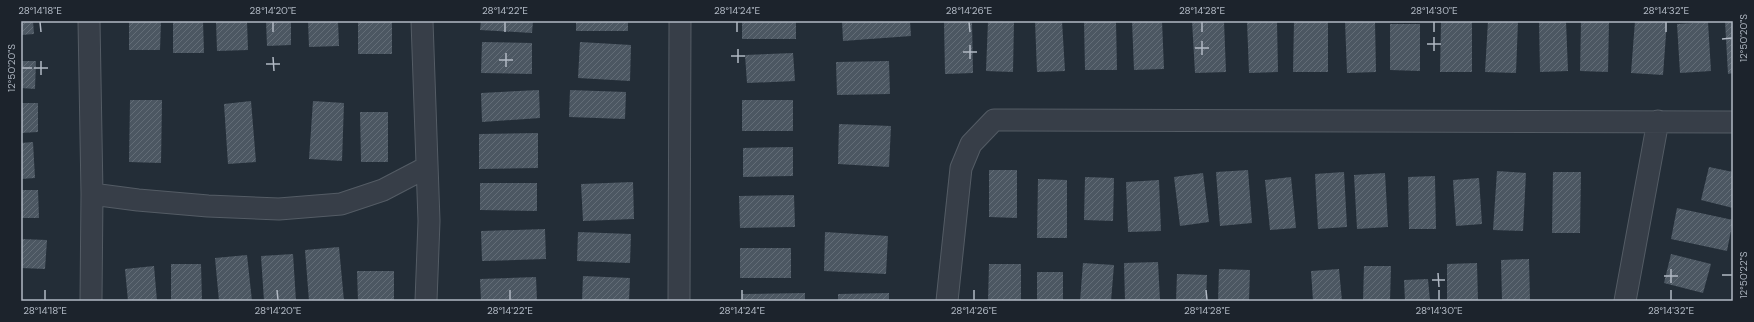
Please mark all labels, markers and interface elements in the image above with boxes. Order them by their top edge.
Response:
text: 28°14'18"E [18,4,62,17]
text: 28°14'20"E [250,4,297,17]
text: 28°14'22"E [482,4,528,17]
text: 28°14'24"E [714,4,760,17]
text: 28°14'26"E [946,4,993,17]
text: 28°14'28"E [1179,4,1225,17]
text: 28°14'30"E [1410,4,1458,17]
text: 28°14'32"E [1643,4,1689,17]
text: 12°50'20"S [1737,14,1750,62]
text: 12°50'20"S [5,44,18,92]
text: 12°50'22"S [1737,251,1750,299]
text: 28°14'18"E [23,304,67,317]
text: 28°14'20"E [255,304,302,317]
text: 28°14'22"E [487,304,533,317]
text: 28°14'24"E [719,304,765,317]
text: 28°14'26"E [951,304,998,317]
text: 28°14'28"E [1184,304,1230,317]
text: 28°14'30"E [1415,304,1463,317]
text: 28°14'32"E [1648,304,1694,317]

